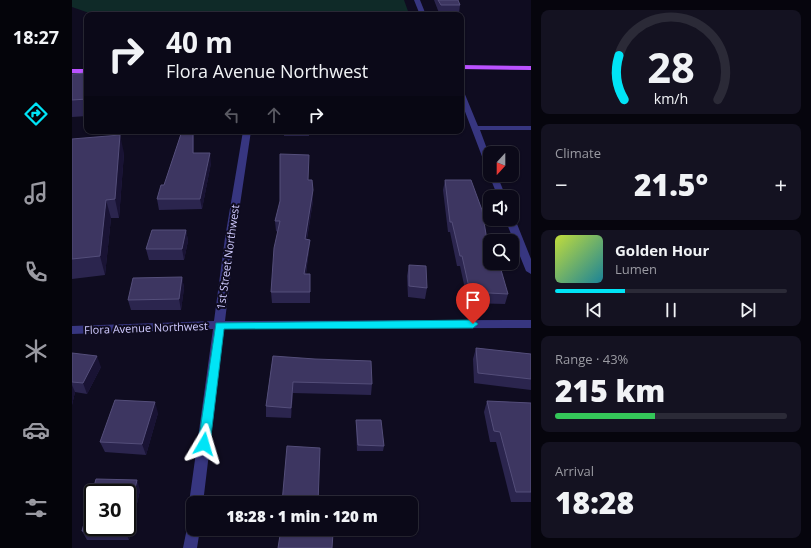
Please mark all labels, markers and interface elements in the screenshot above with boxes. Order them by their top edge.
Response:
text: 40 m [166,23,233,61]
text: 18:27 [13,25,59,49]
icon: right [100,28,152,80]
text: 28 [647,39,695,95]
text: Flora Avenue Northwest [166,59,368,83]
text: km/h [654,89,688,108]
icon: directions [22,100,50,128]
icon: left [221,104,243,126]
icon: ahead [263,104,285,126]
icon: right [305,104,327,126]
text: Climate [555,144,601,162]
north arrow [483,146,519,182]
map controls [483,146,519,270]
text: 21.5° [634,164,708,205]
text: − [555,169,568,199]
text: + [774,169,787,199]
icon: music [22,179,50,207]
button: sound [483,190,519,226]
street label: 1st Street Northwest [213,203,242,310]
button: search [483,234,519,270]
text: Golden Hour [615,240,709,260]
icon: phone [22,258,50,286]
text: Lumen [615,260,657,278]
pin [456,283,490,324]
icon: arrive [462,289,484,311]
icon: previous [583,299,605,321]
icon: pause [660,299,682,321]
icon: next [737,299,759,321]
street label: Flora Avenue Northwest [84,318,208,337]
icon: climate [22,337,50,365]
text: Range · 43% [555,350,628,368]
text: 215 km [555,370,665,411]
icon: car [22,416,50,444]
position arrow [183,423,225,465]
text: Arrival [555,462,594,480]
text: 18:28 [555,482,634,523]
speed limit sign: 30 [84,484,136,536]
icon: filters [22,494,50,522]
text: 18:28 · 1 min · 120 m [226,506,378,526]

